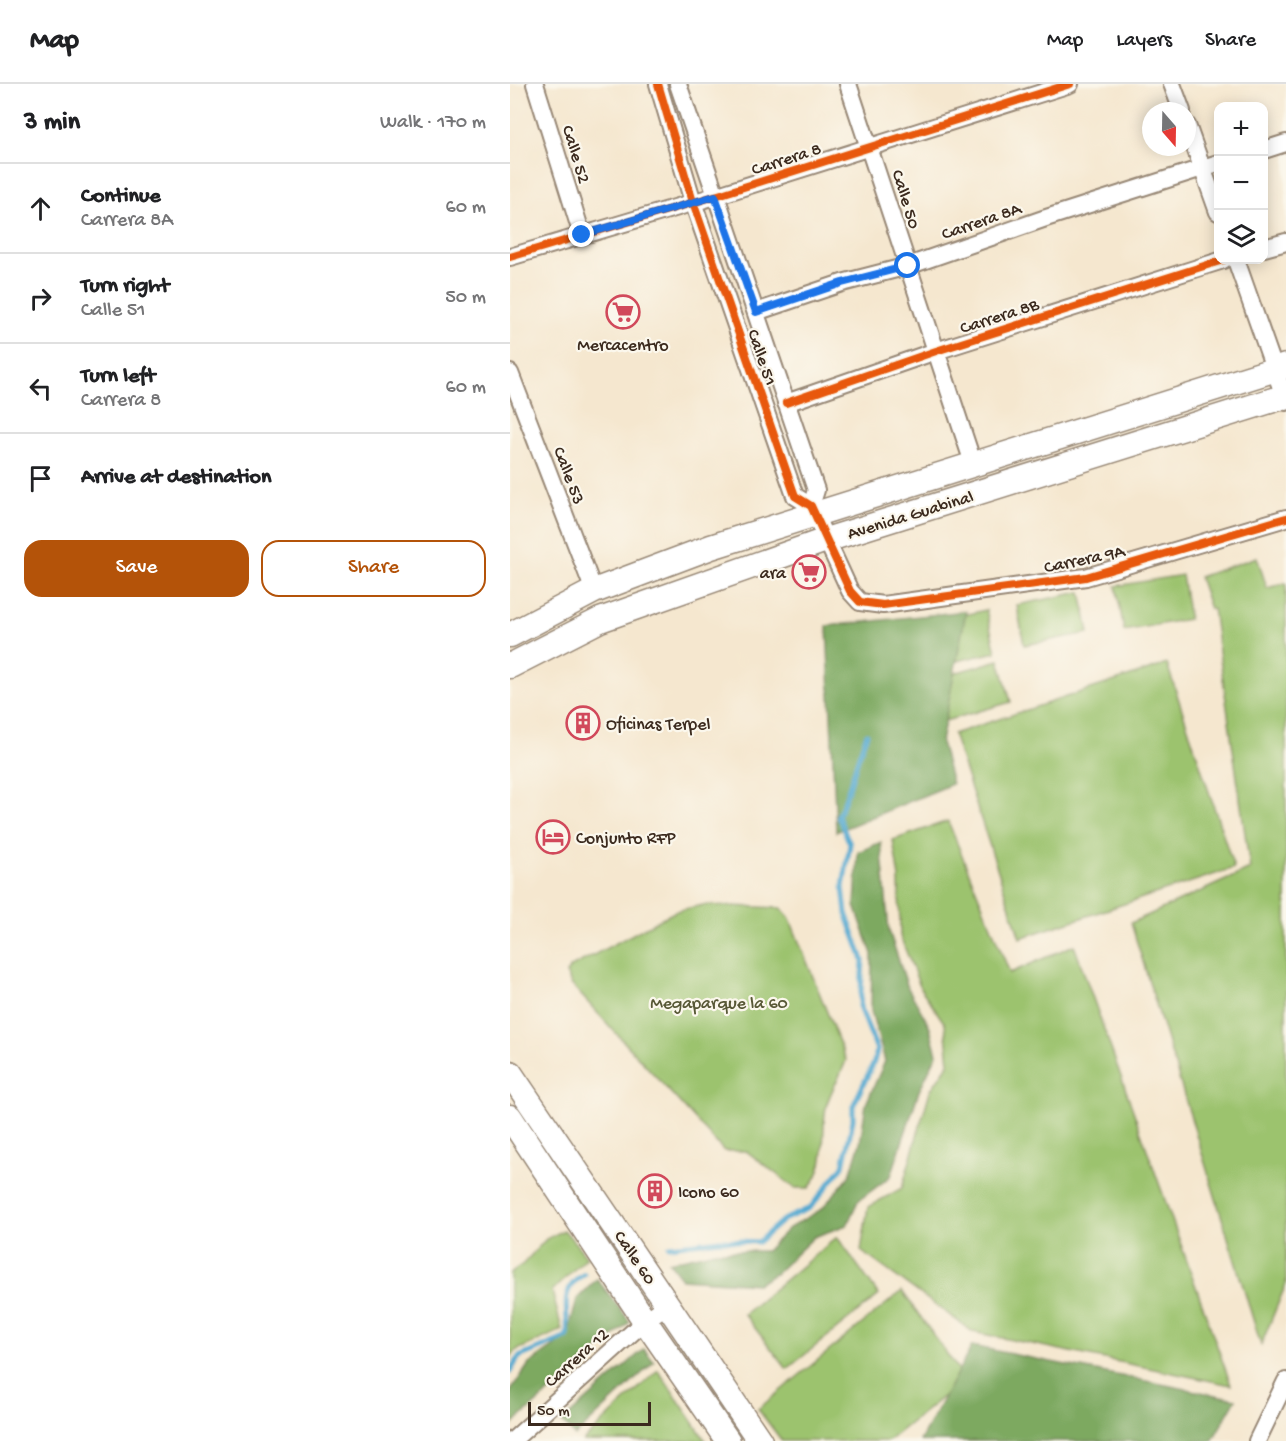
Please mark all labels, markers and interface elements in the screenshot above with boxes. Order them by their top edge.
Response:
text: Map [30,25,79,58]
text: Map [1047,29,1083,54]
text: Layers [1116,29,1172,54]
text: Share [1205,29,1256,54]
north arrow [1142,102,1196,156]
map controls [1214,102,1268,264]
button: + [1214,102,1268,156]
text: 3 min [24,108,80,139]
text: Walk · 170 m [380,112,486,135]
street label: Calle 52 [556,123,593,186]
street label: Carrera 8 [749,139,825,182]
button: − [1214,156,1268,210]
street label: Calle 50 [886,168,924,232]
text: Continue [81,184,161,210]
icon: ahead [24,192,57,225]
text: 60 m [446,197,486,220]
street label: Carrera 8A [939,198,1026,246]
text: Carrera 8A [81,210,173,233]
button: layers [1214,210,1268,264]
route end [568,221,594,247]
route start [894,252,920,278]
text: Turn right [81,274,169,300]
icon: right [24,282,57,315]
text: 50 m [445,287,486,310]
supermarket icon: Mercacentro [605,294,641,330]
street label: Carrera 8B [958,295,1043,340]
text: Calle 51 [81,300,145,323]
street label: Calle 51 [741,327,780,389]
place label: Mercacentro [577,336,669,357]
text: Turn left [81,364,155,390]
icon: left [24,372,57,405]
text: 60 m [446,377,486,400]
text: Carrera 8 [81,390,161,413]
street label: Calle 53 [547,444,588,508]
icon: arrive [24,462,57,495]
text: Arrive at destination [81,465,271,491]
street label: Avenida Guabinal [845,487,976,546]
button: Save [24,540,249,597]
button: Share [261,540,486,597]
street label: Carrera 9A [1042,541,1128,579]
supermarket icon: ara [791,554,827,590]
place label: ara [760,564,787,585]
building icon: Oficinas Terpel [565,705,601,741]
place label: Oficinas Terpel [606,715,710,736]
hotel icon: Conjunto RFP [535,819,571,855]
place label: Conjunto RFP [576,829,676,850]
park label: Megaparque la 60 [650,994,788,1015]
building icon: Icono 60 [637,1173,673,1209]
place label: Icono 60 [678,1183,739,1204]
street label: Calle 60 [608,1227,660,1289]
street label: Carrera 12 [541,1325,614,1393]
scale bar [528,1399,651,1426]
text: 50 m [537,1403,570,1422]

